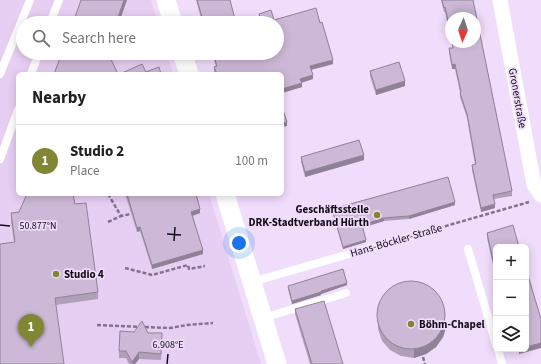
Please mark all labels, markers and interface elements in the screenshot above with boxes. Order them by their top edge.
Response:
north arrow [445,12,481,48]
search box [16,16,284,60]
icon: search [30,27,52,49]
text: Search here [62,28,136,49]
street label: Gronerstraße [505,67,530,130]
text: Nearby [32,86,86,110]
text: Studio 2 [70,141,124,162]
text: 1 [42,152,48,170]
text: 100 m [235,152,268,170]
text: Place [70,162,99,180]
place label: Geschäftsstelle DRK-Stadtverband Hürth [249,202,369,230]
marker: Geschäftsstelle DRK-Stadtverband Hürth [372,210,382,220]
text: 50.877°N [19,219,57,233]
street label: Hans-Böckler-Straße [348,220,444,261]
your location [229,233,249,253]
map controls [493,244,529,352]
button: + [493,244,529,280]
place label: Studio 4 [64,267,104,282]
marker: Studio 4 [51,269,61,279]
button: − [493,280,529,316]
pin: 1 [18,314,44,347]
button: layers [493,316,529,352]
place label: Böhm-Chapel [419,317,486,332]
marker: Böhm-Chapel [406,319,416,329]
text: 6.908°E [153,338,183,352]

